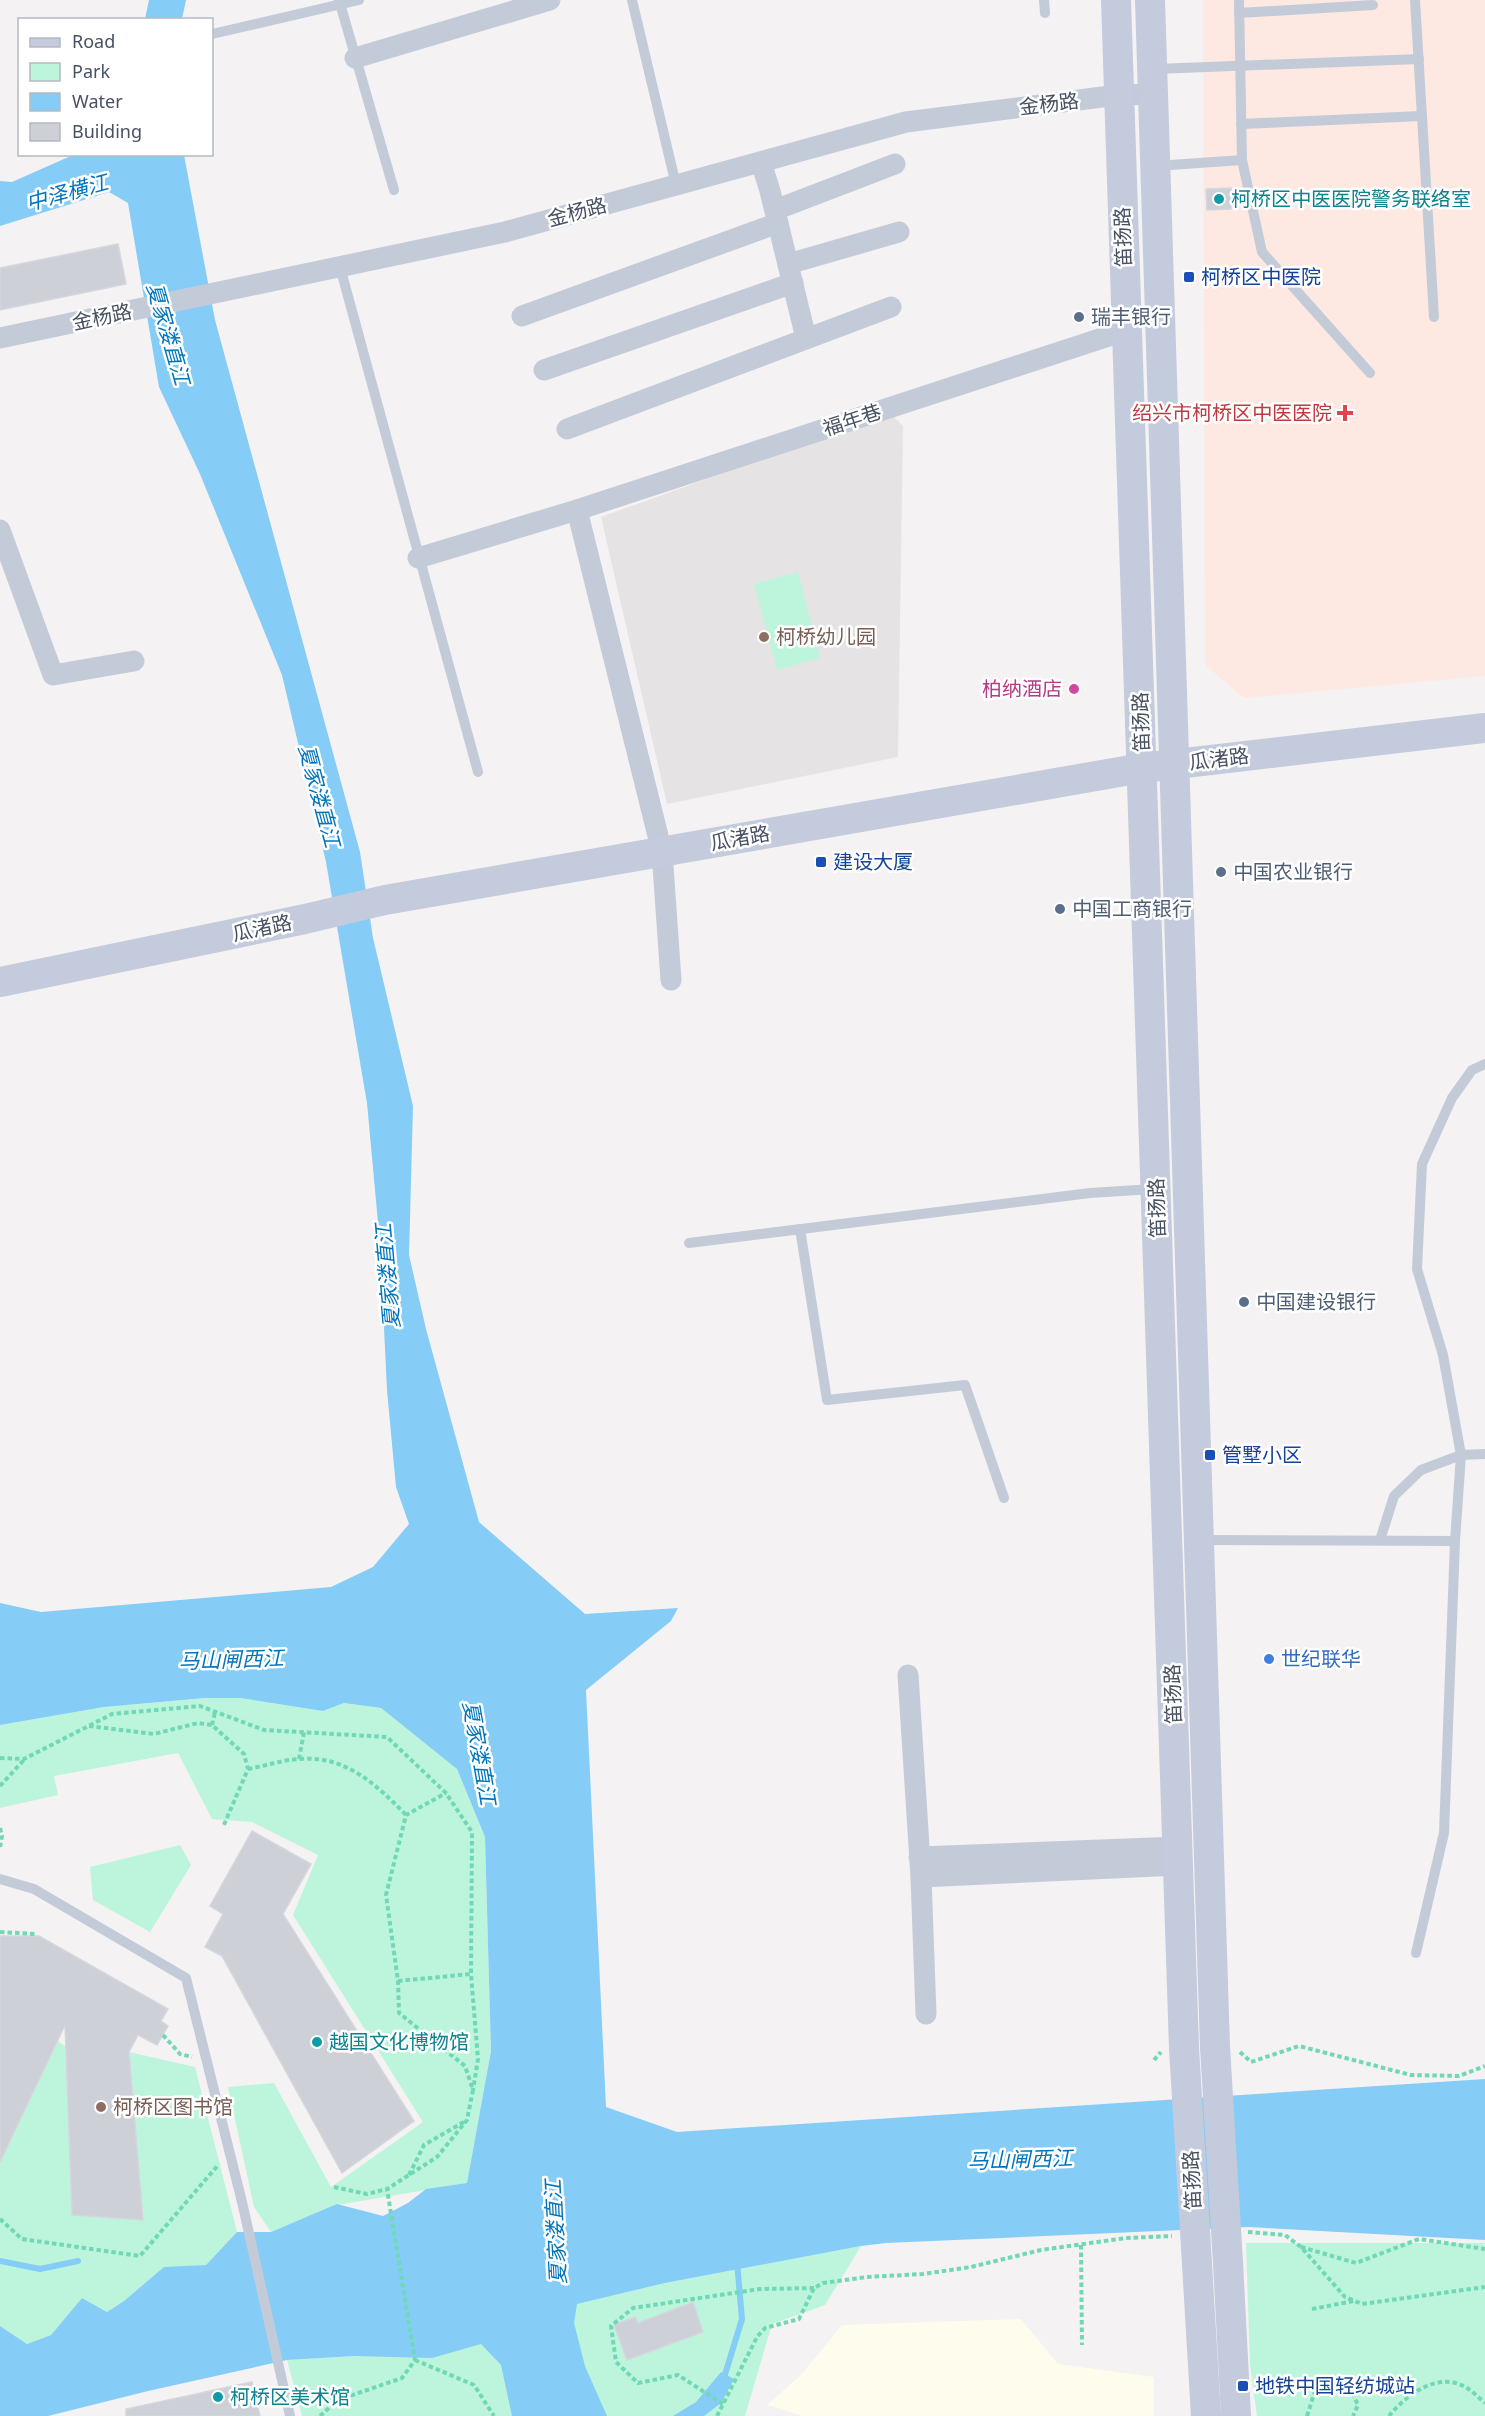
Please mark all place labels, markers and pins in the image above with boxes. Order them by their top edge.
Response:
place label: 柯桥区中医医院警务联络室 [1231,185,1471,212]
marker: 柯桥区中医医院警务联络室 [1212,192,1226,206]
place label: 柯桥区中医院 [1201,263,1321,290]
marker: 柯桥区中医院 [1182,270,1196,284]
place label: 瑞丰银行 [1091,303,1171,330]
marker: 瑞丰银行 [1072,310,1086,324]
place label: 绍兴市柯桥区中医医院 [1132,399,1332,426]
marker: 绍兴市柯桥区中医医院 [1336,404,1354,422]
place label: 柯桥幼儿园 [776,623,876,650]
marker: 柯桥幼儿园 [757,630,771,644]
place label: 柏纳酒店 [982,675,1062,702]
marker: 柏纳酒店 [1067,682,1081,696]
place label: 建设大厦 [833,848,913,875]
marker: 建设大厦 [814,855,828,869]
place label: 中国农业银行 [1233,858,1353,885]
marker: 中国农业银行 [1214,865,1228,879]
place label: 中国工商银行 [1072,895,1192,922]
marker: 中国工商银行 [1053,902,1067,916]
place label: 中国建设银行 [1256,1288,1376,1315]
marker: 中国建设银行 [1237,1295,1251,1309]
place label: 管墅小区 [1222,1441,1302,1468]
marker: 管墅小区 [1203,1448,1217,1462]
place label: 世纪联华 [1281,1645,1361,1672]
marker: 世纪联华 [1262,1652,1276,1666]
place label: 越国文化博物馆 [329,2028,469,2055]
marker: 越国文化博物馆 [310,2035,324,2049]
place label: 柯桥区图书馆 [113,2093,233,2120]
marker: 柯桥区图书馆 [94,2100,108,2114]
place label: 地铁中国轻纺城站 [1255,2372,1415,2399]
marker: 地铁中国轻纺城站 [1236,2379,1250,2393]
place label: 柯桥区美术馆 [230,2383,350,2410]
marker: 柯桥区美术馆 [211,2390,225,2404]

